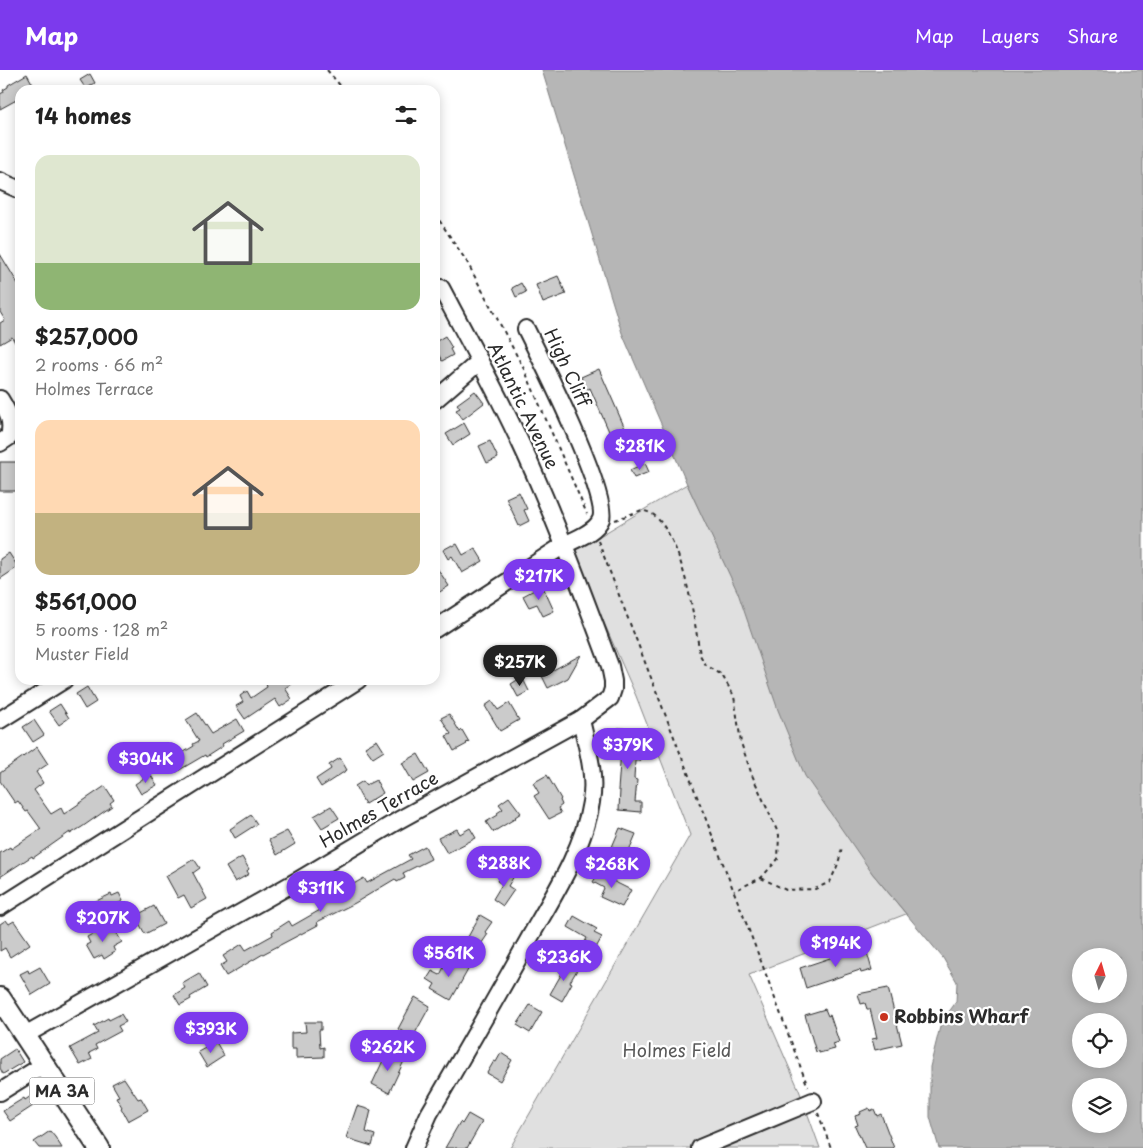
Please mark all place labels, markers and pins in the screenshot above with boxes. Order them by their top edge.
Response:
pin: $281K [605,428,675,471]
pin: $217K [504,558,574,601]
pin: $257K [485,644,555,687]
pin: $379K [593,728,663,770]
pin: $304K [111,742,181,784]
pin: $288K [469,846,539,888]
pin: $268K [577,846,647,889]
pin: $311K [286,870,356,913]
pin: $207K [68,900,138,943]
pin: $194K [801,926,871,968]
pin: $561K [414,936,484,978]
pin: $236K [529,940,599,982]
place label: Robbins Wharf [894,1002,1030,1029]
marker: Robbins Wharf [878,1011,890,1023]
pin: $393K [176,1012,246,1054]
pin: $262K [353,1030,423,1072]

